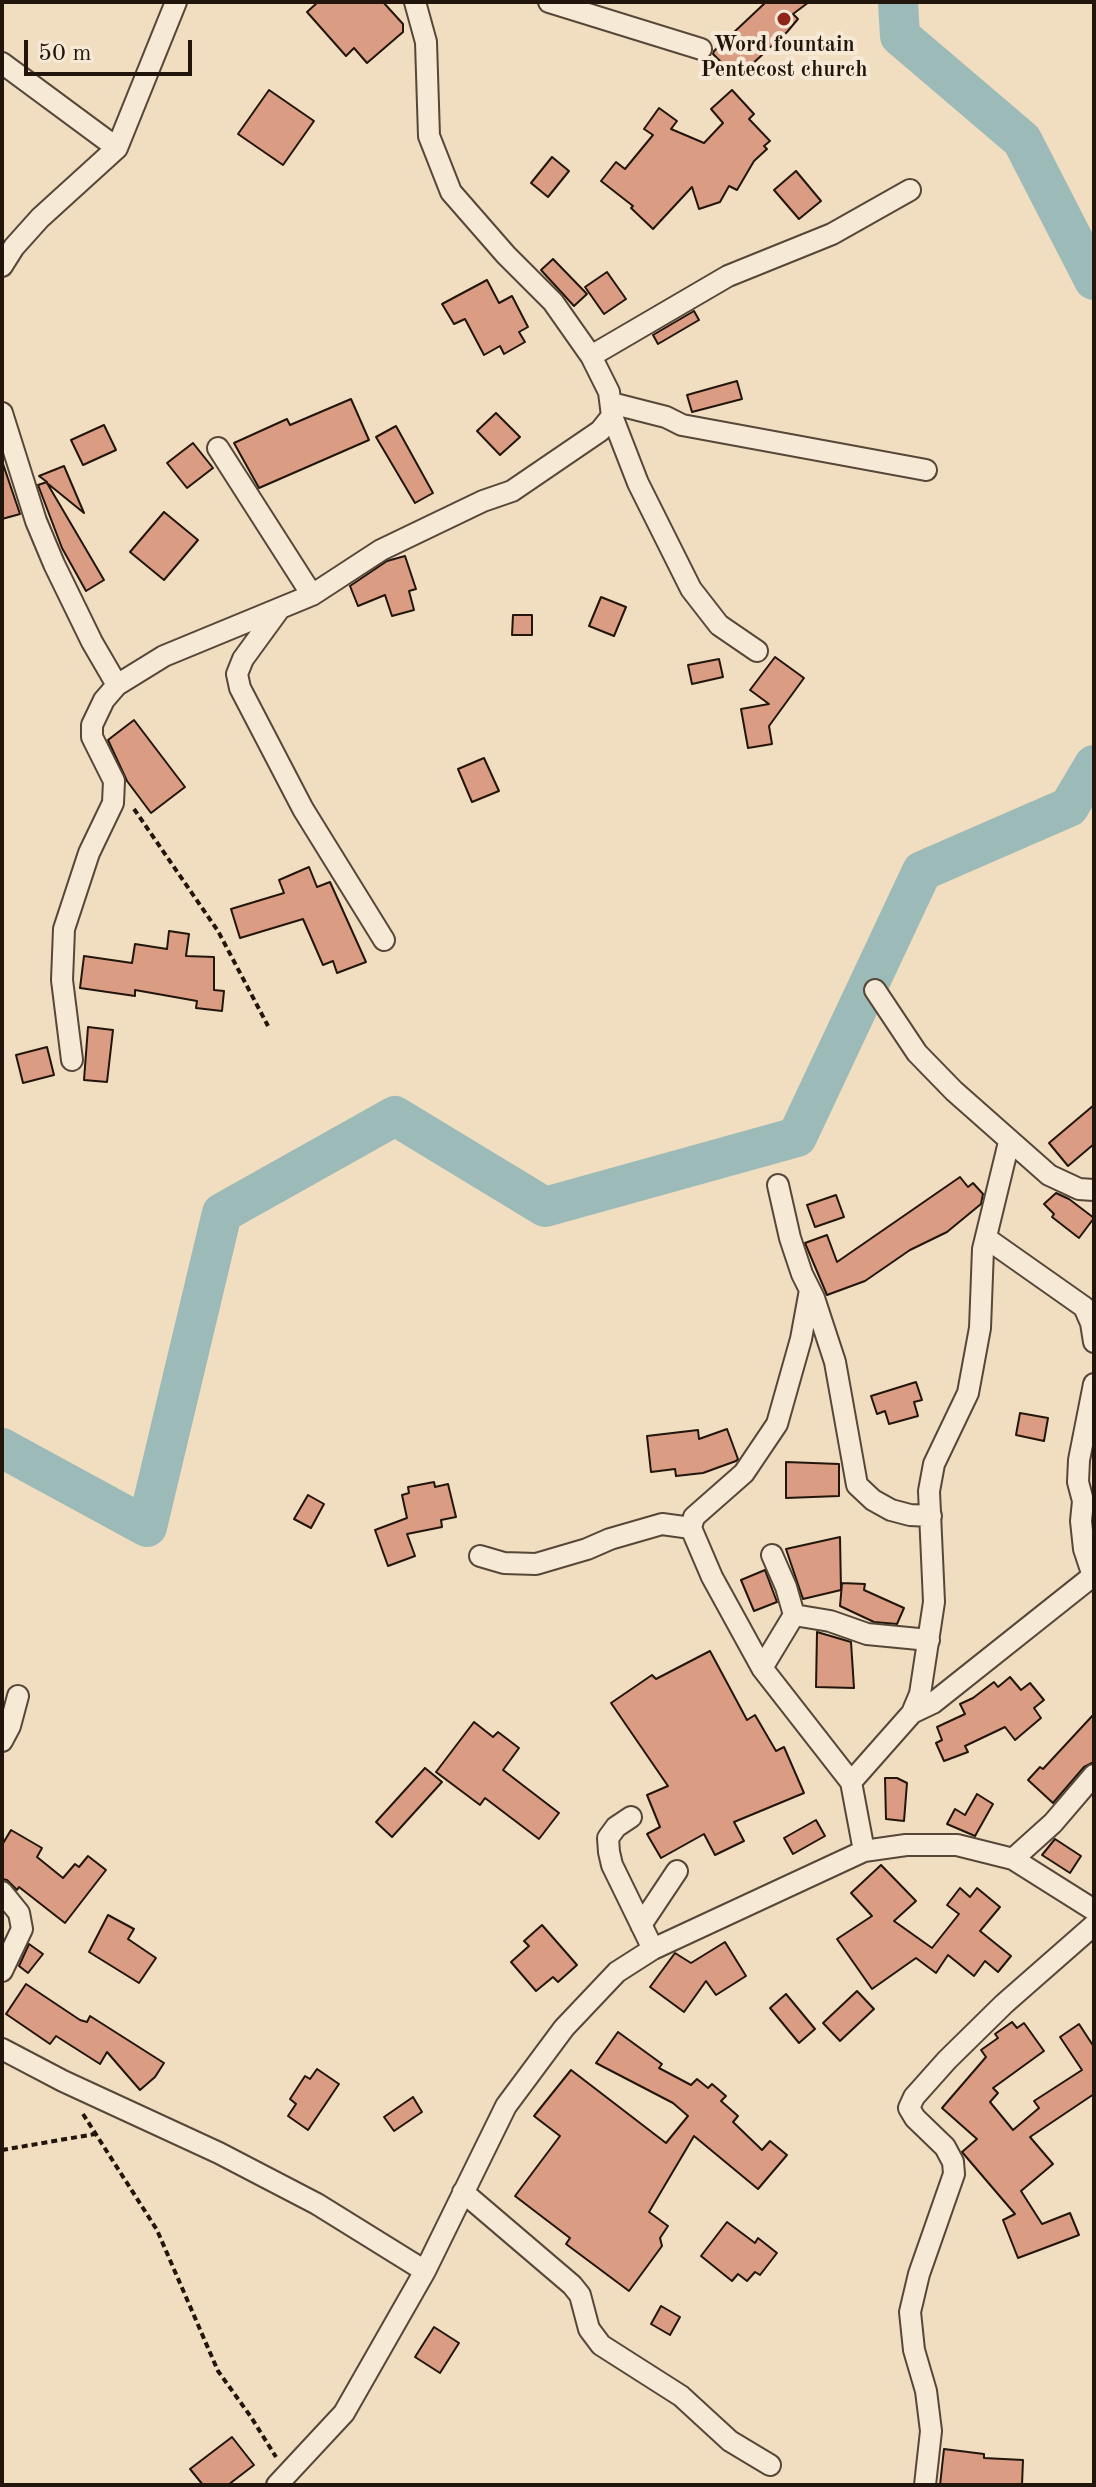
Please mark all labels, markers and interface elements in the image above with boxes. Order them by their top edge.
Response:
marker: Word fountain Pentecost church [775,10,793,28]
scale bar [28,24,196,74]
place label: Word fountain Pentecost church [700,32,868,84]
text: 50 m [38,42,92,66]

